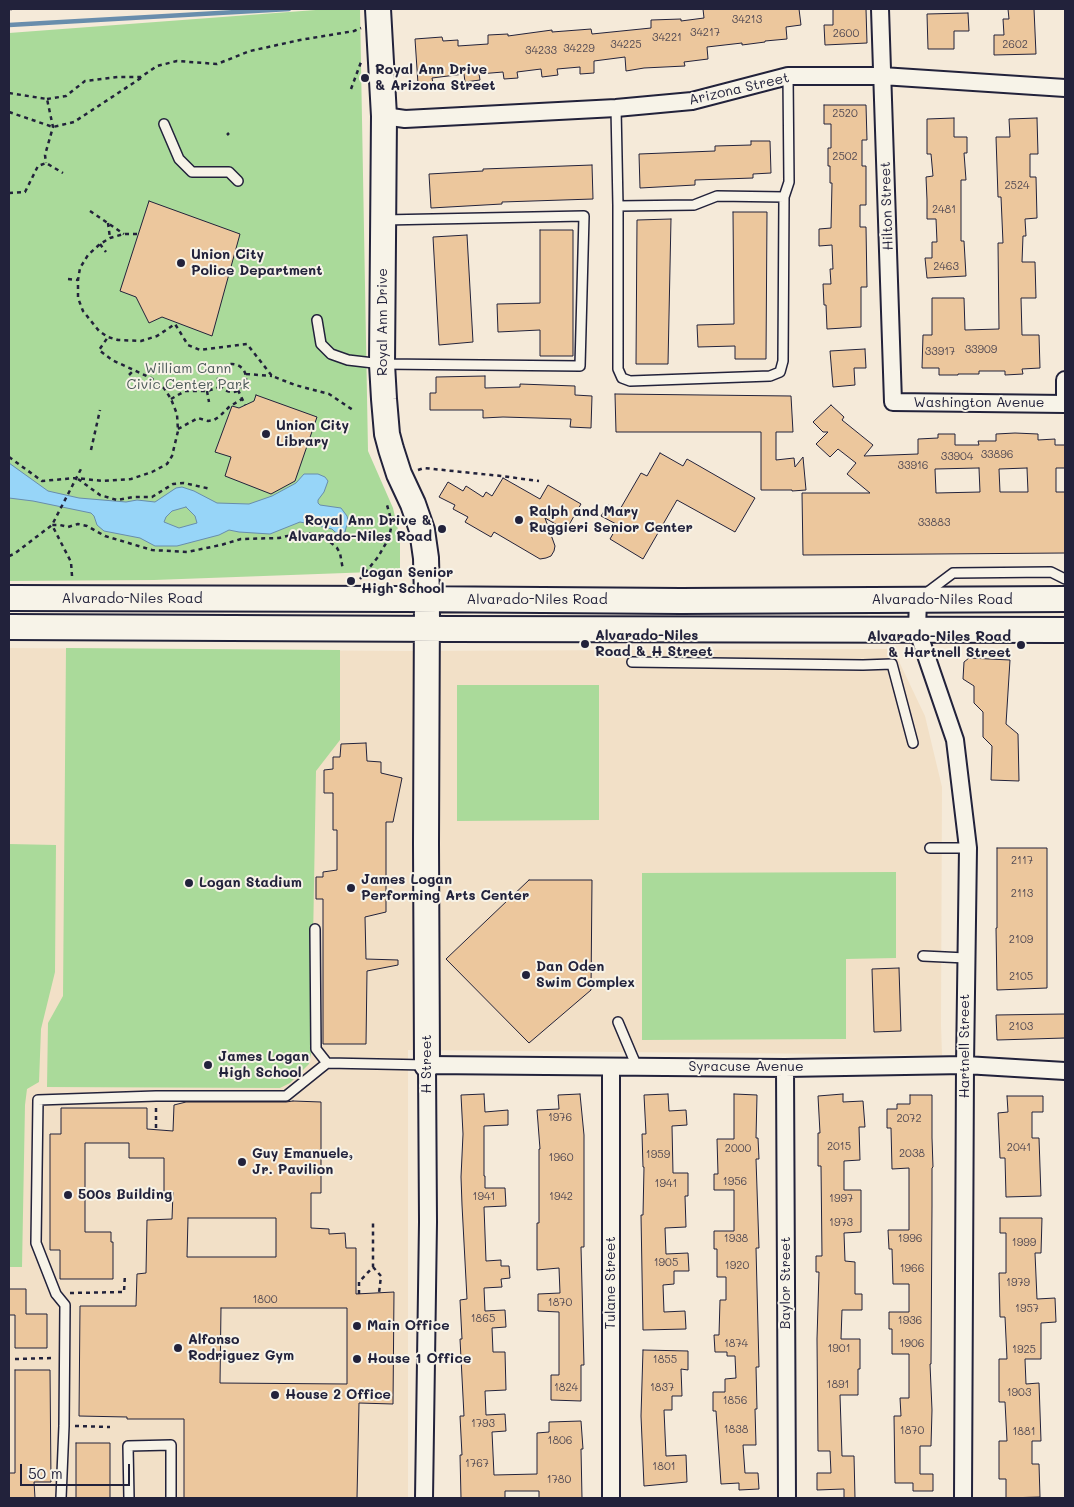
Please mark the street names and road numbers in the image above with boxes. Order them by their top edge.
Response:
street label: Arizona Street [687,69,791,109]
street label: Hilton Street [877,161,897,251]
street label: Royal Ann Drive [375,268,391,376]
street label: Washington Avenue [913,395,1045,411]
street label: Alvarado-Niles Road [61,591,203,607]
street label: Alvarado-Niles Road [466,592,608,608]
street label: Alvarado-Niles Road [871,592,1013,608]
street label: Hartnell Street [957,994,973,1098]
street label: H Street [419,1034,435,1094]
street label: Syracuse Avenue [688,1059,804,1075]
street label: Tulane Street [603,1236,619,1330]
street label: Baylor Street [778,1237,794,1329]

